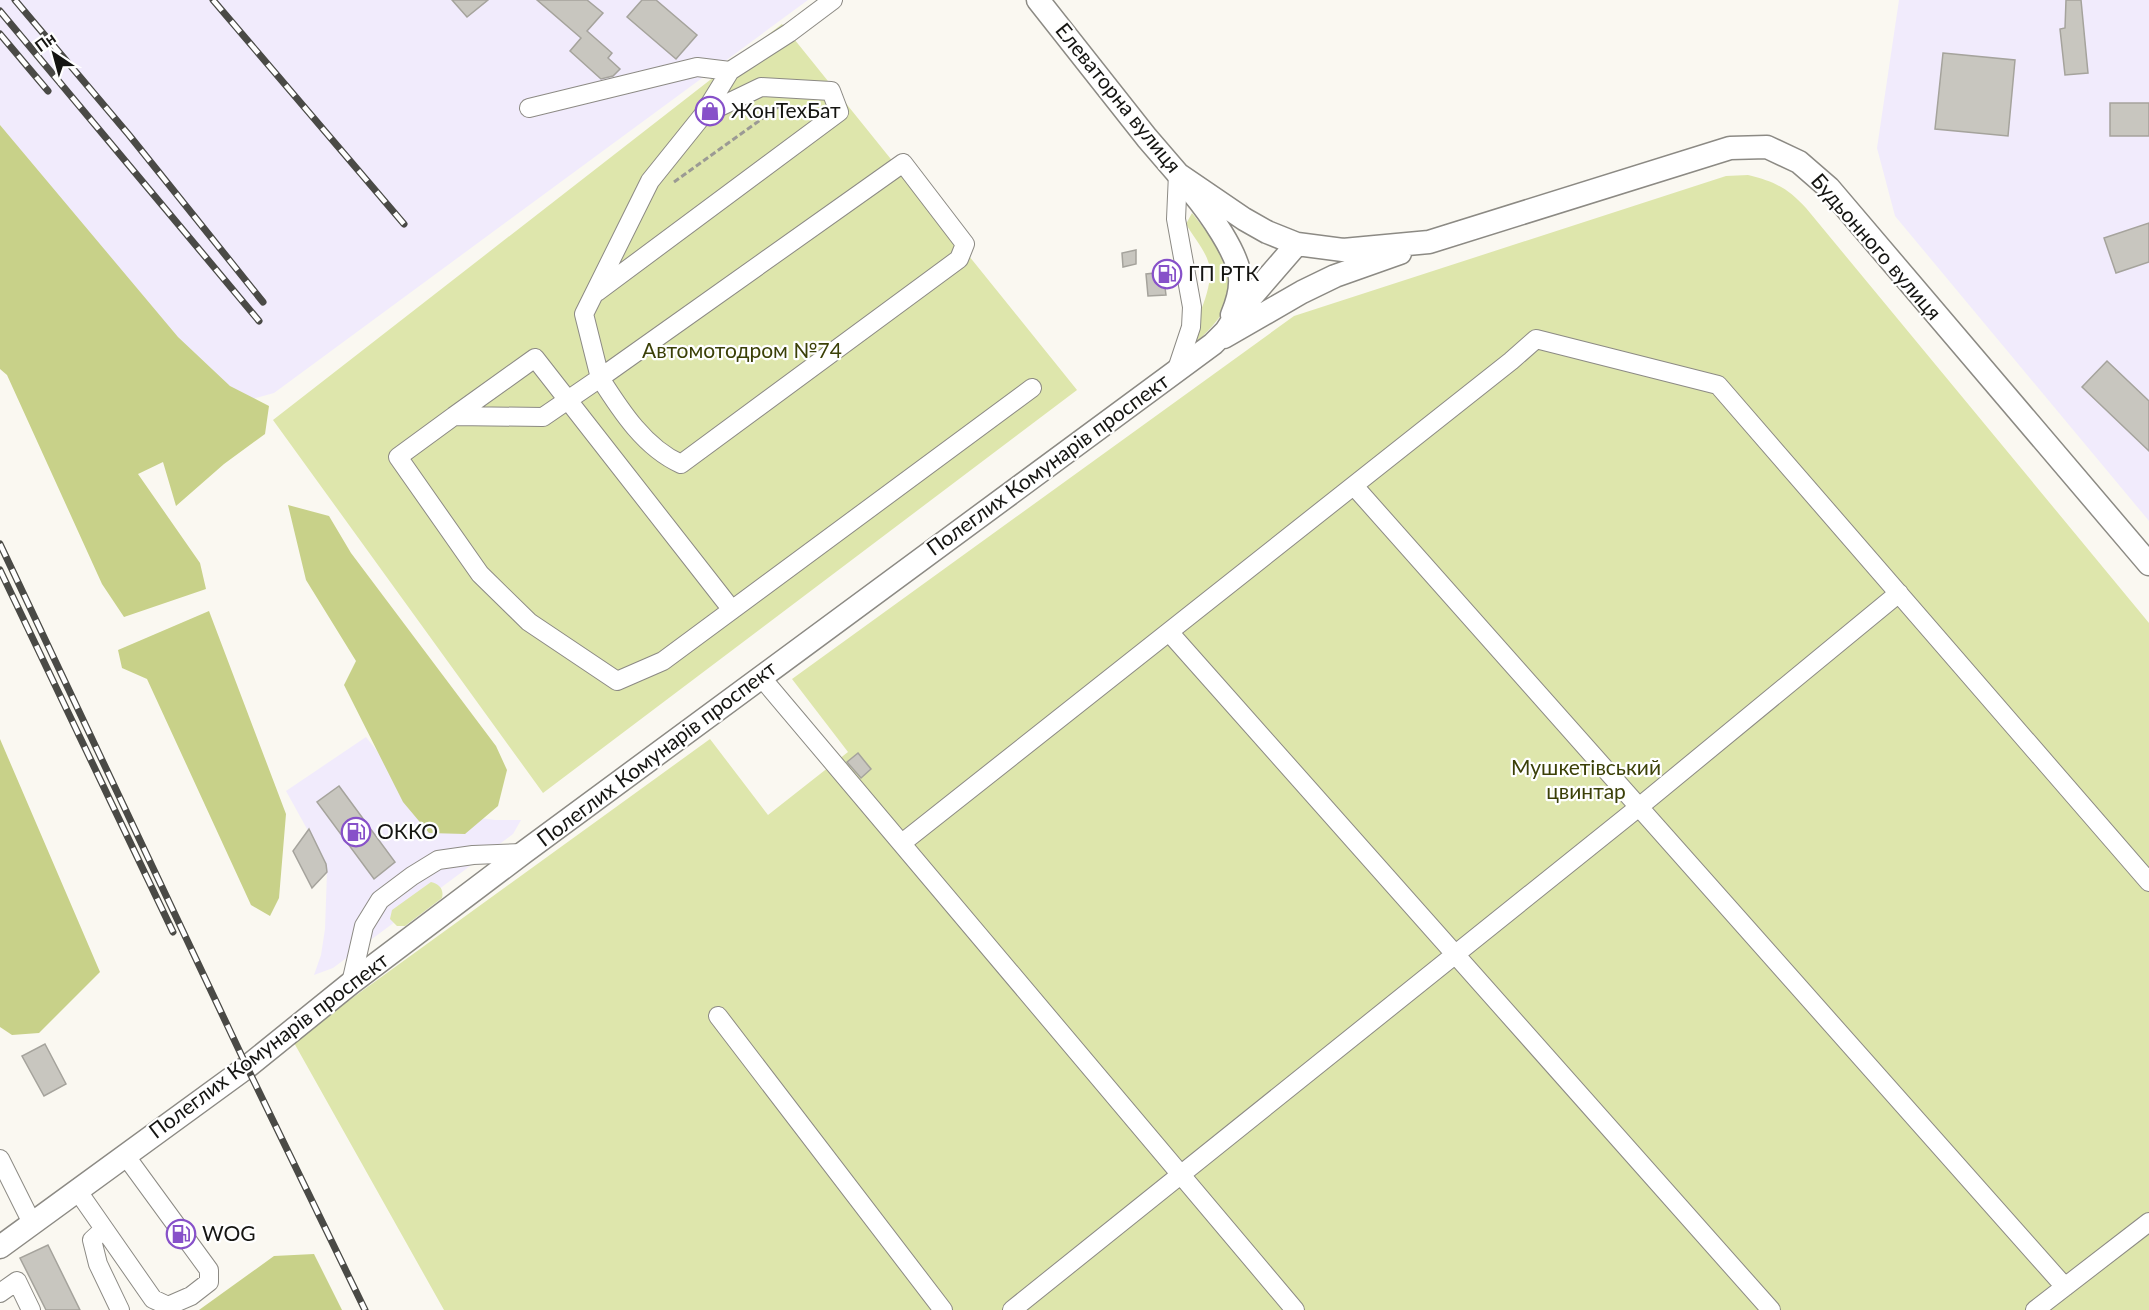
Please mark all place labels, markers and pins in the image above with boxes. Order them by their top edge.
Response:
shop icon: ЖонТехБат [694,95,726,127]
place label: ЖонТехБат [731,97,841,122]
fuel station icon: ГП РТК [1151,258,1183,290]
place label: ГП РТК [1188,260,1259,285]
fuel station icon: ОККО [340,816,372,848]
place label: ОККО [377,818,438,843]
fuel station icon: WOG [165,1218,197,1250]
place label: WOG [202,1220,256,1245]

